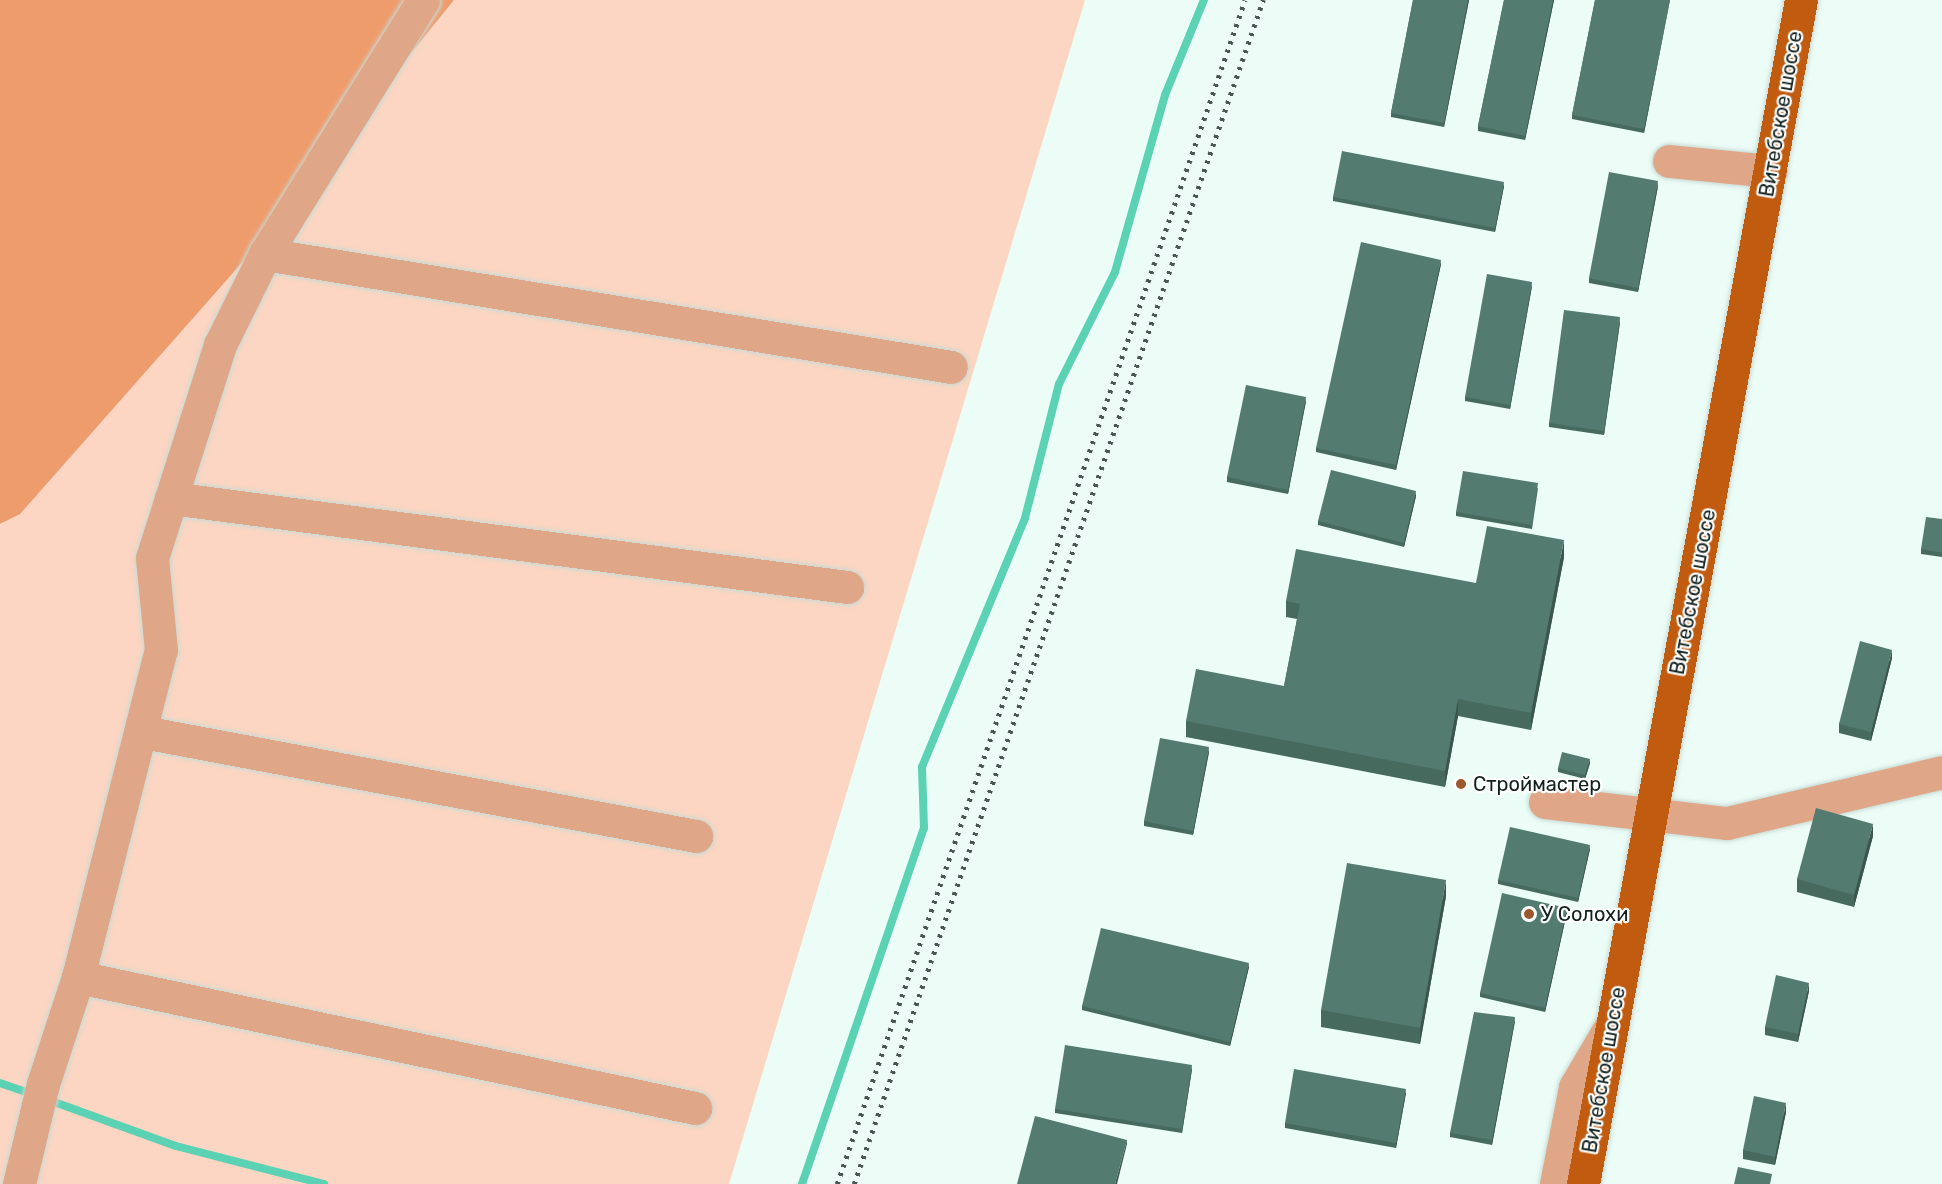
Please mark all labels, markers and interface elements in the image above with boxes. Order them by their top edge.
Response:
street label: Витебское шоссе [1755,29,1807,199]
street label: Витебское шоссе [1665,507,1721,677]
place label: Строймастер [1473,772,1601,796]
marker: Строймастер [1454,777,1468,791]
place label: У Солохи [1541,902,1628,926]
marker: У Солохи [1522,907,1536,921]
street label: Витебское шоссе [1578,985,1630,1155]

